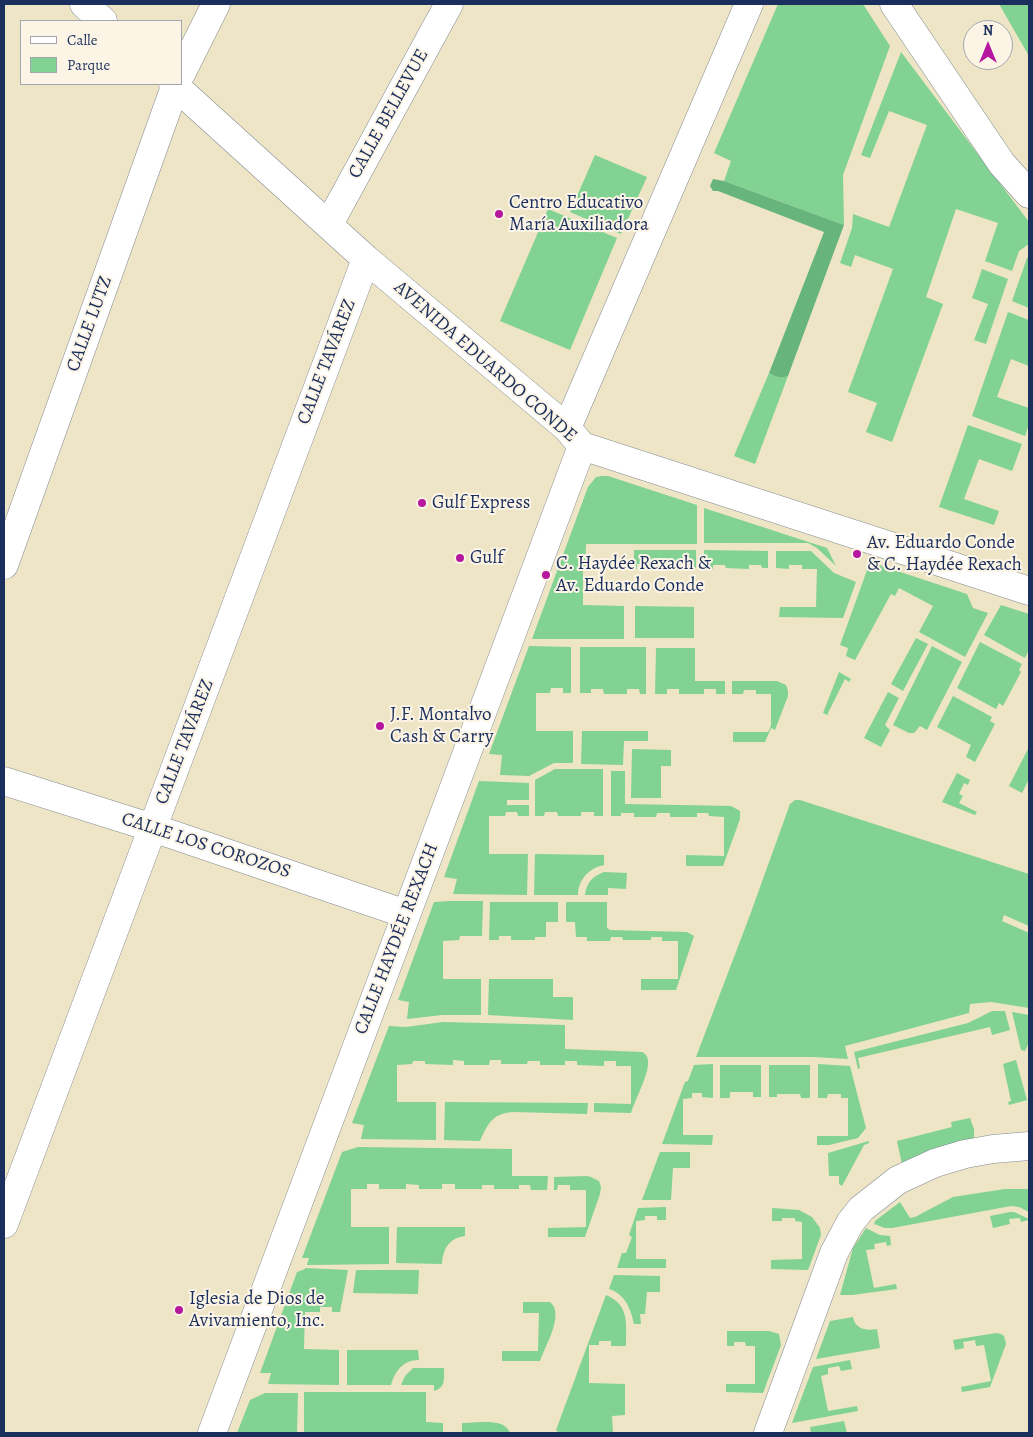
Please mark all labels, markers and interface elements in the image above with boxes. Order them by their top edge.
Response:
legend [20,20,182,85]
north arrow [963,20,1013,70]
text: N [983,21,993,40]
text: Calle [67,30,97,50]
street label: CALLE BELLEVUE [344,45,434,183]
text: Parque [67,55,110,75]
place label: Centro Educativo María Auxiliadora [509,192,649,236]
marker: Centro Educativo María Auxiliadora [493,208,505,220]
street label: CALLE LUTZ [62,273,118,375]
street label: AVENIDA EDUARDO CONDE [389,276,581,448]
street label: CALLE TAVÁREZ [293,296,361,428]
place label: Gulf Express [432,492,530,514]
marker: Gulf Express [416,497,428,509]
place label: Av. Eduardo Conde & C. Haydée Rexach [867,532,1022,576]
place label: Gulf [470,547,503,569]
marker: Av. Eduardo Conde & C. Haydée Rexach [851,548,863,560]
marker: Gulf [454,552,466,564]
place label: C. Haydée Rexach & Av. Eduardo Conde [556,553,711,597]
marker: C. Haydée Rexach & Av. Eduardo Conde [540,569,552,581]
street label: CALLE TAVÁREZ [151,676,219,808]
place label: J.F. Montalvo Cash & Carry [390,704,493,748]
marker: J.F. Montalvo Cash & Carry [374,720,386,732]
street label: CALLE LOS COROZOS [119,808,293,884]
street label: CALLE HAYDÉE REXACH [350,840,444,1038]
place label: Iglesia de Dios de Avivamiento, Inc. [189,1288,325,1332]
marker: Iglesia de Dios de Avivamiento, Inc. [173,1304,185,1316]

